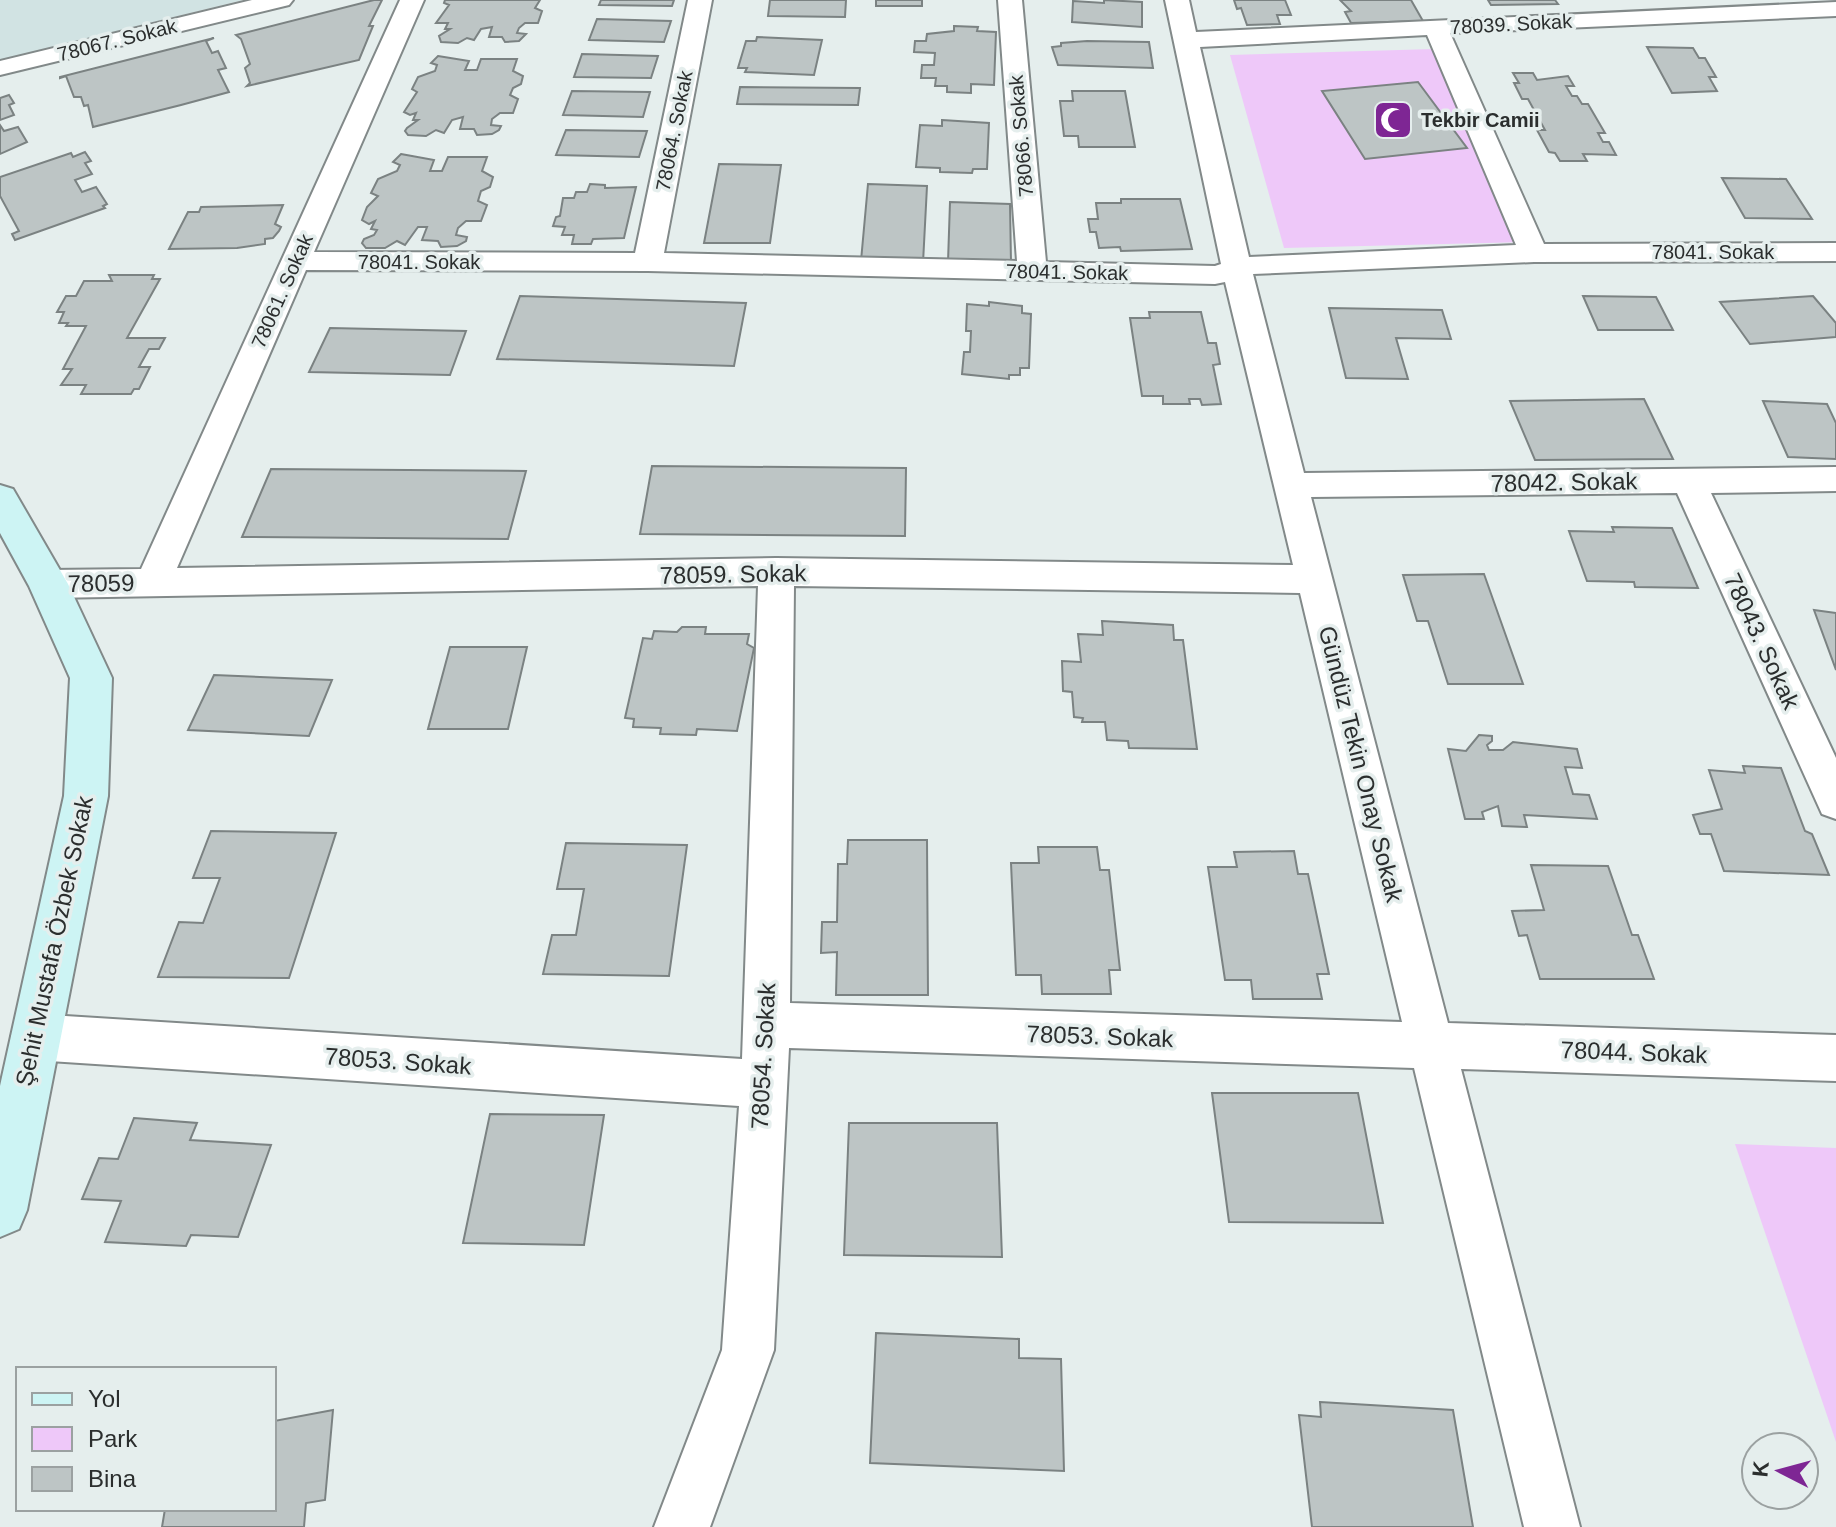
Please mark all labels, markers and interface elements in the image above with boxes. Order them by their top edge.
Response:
street label: 78039. Sokak [1449,10,1574,38]
street label: 78067. Sokak [55,14,180,65]
street label: 78064. Sokak [652,68,697,193]
street label: 78066. Sokak [1005,73,1037,198]
mosque icon: Tekbir Camii [1372,99,1414,141]
place label: Tekbir Camii [1421,109,1540,131]
street label: 78061. Sokak [247,230,317,351]
street label: 78041. Sokak [1652,241,1775,263]
street label: 78041. Sokak [358,251,481,273]
street label: 78041. Sokak [1006,260,1129,284]
street label: 78042. Sokak [1490,467,1639,497]
street label: 78059. Sokak [659,559,808,589]
street label: 78059 [67,569,135,597]
street label: 78043. Sokak [1719,569,1806,714]
street label: Gündüz Tekin Onay Sokak [1314,623,1409,906]
street label: Şehit Mustafa Özbek Sokak [10,792,98,1089]
street label: 78054. Sokak [746,981,780,1130]
street label: 78053. Sokak [1026,1020,1175,1052]
street label: 78044. Sokak [1560,1036,1709,1068]
street label: 78053. Sokak [324,1042,473,1080]
legend [16,1367,276,1511]
text: Yol [88,1385,120,1412]
text: Park [88,1425,138,1452]
north arrow [1740,1431,1820,1511]
text: K [1747,1460,1774,1478]
text: Bina [88,1465,137,1492]

